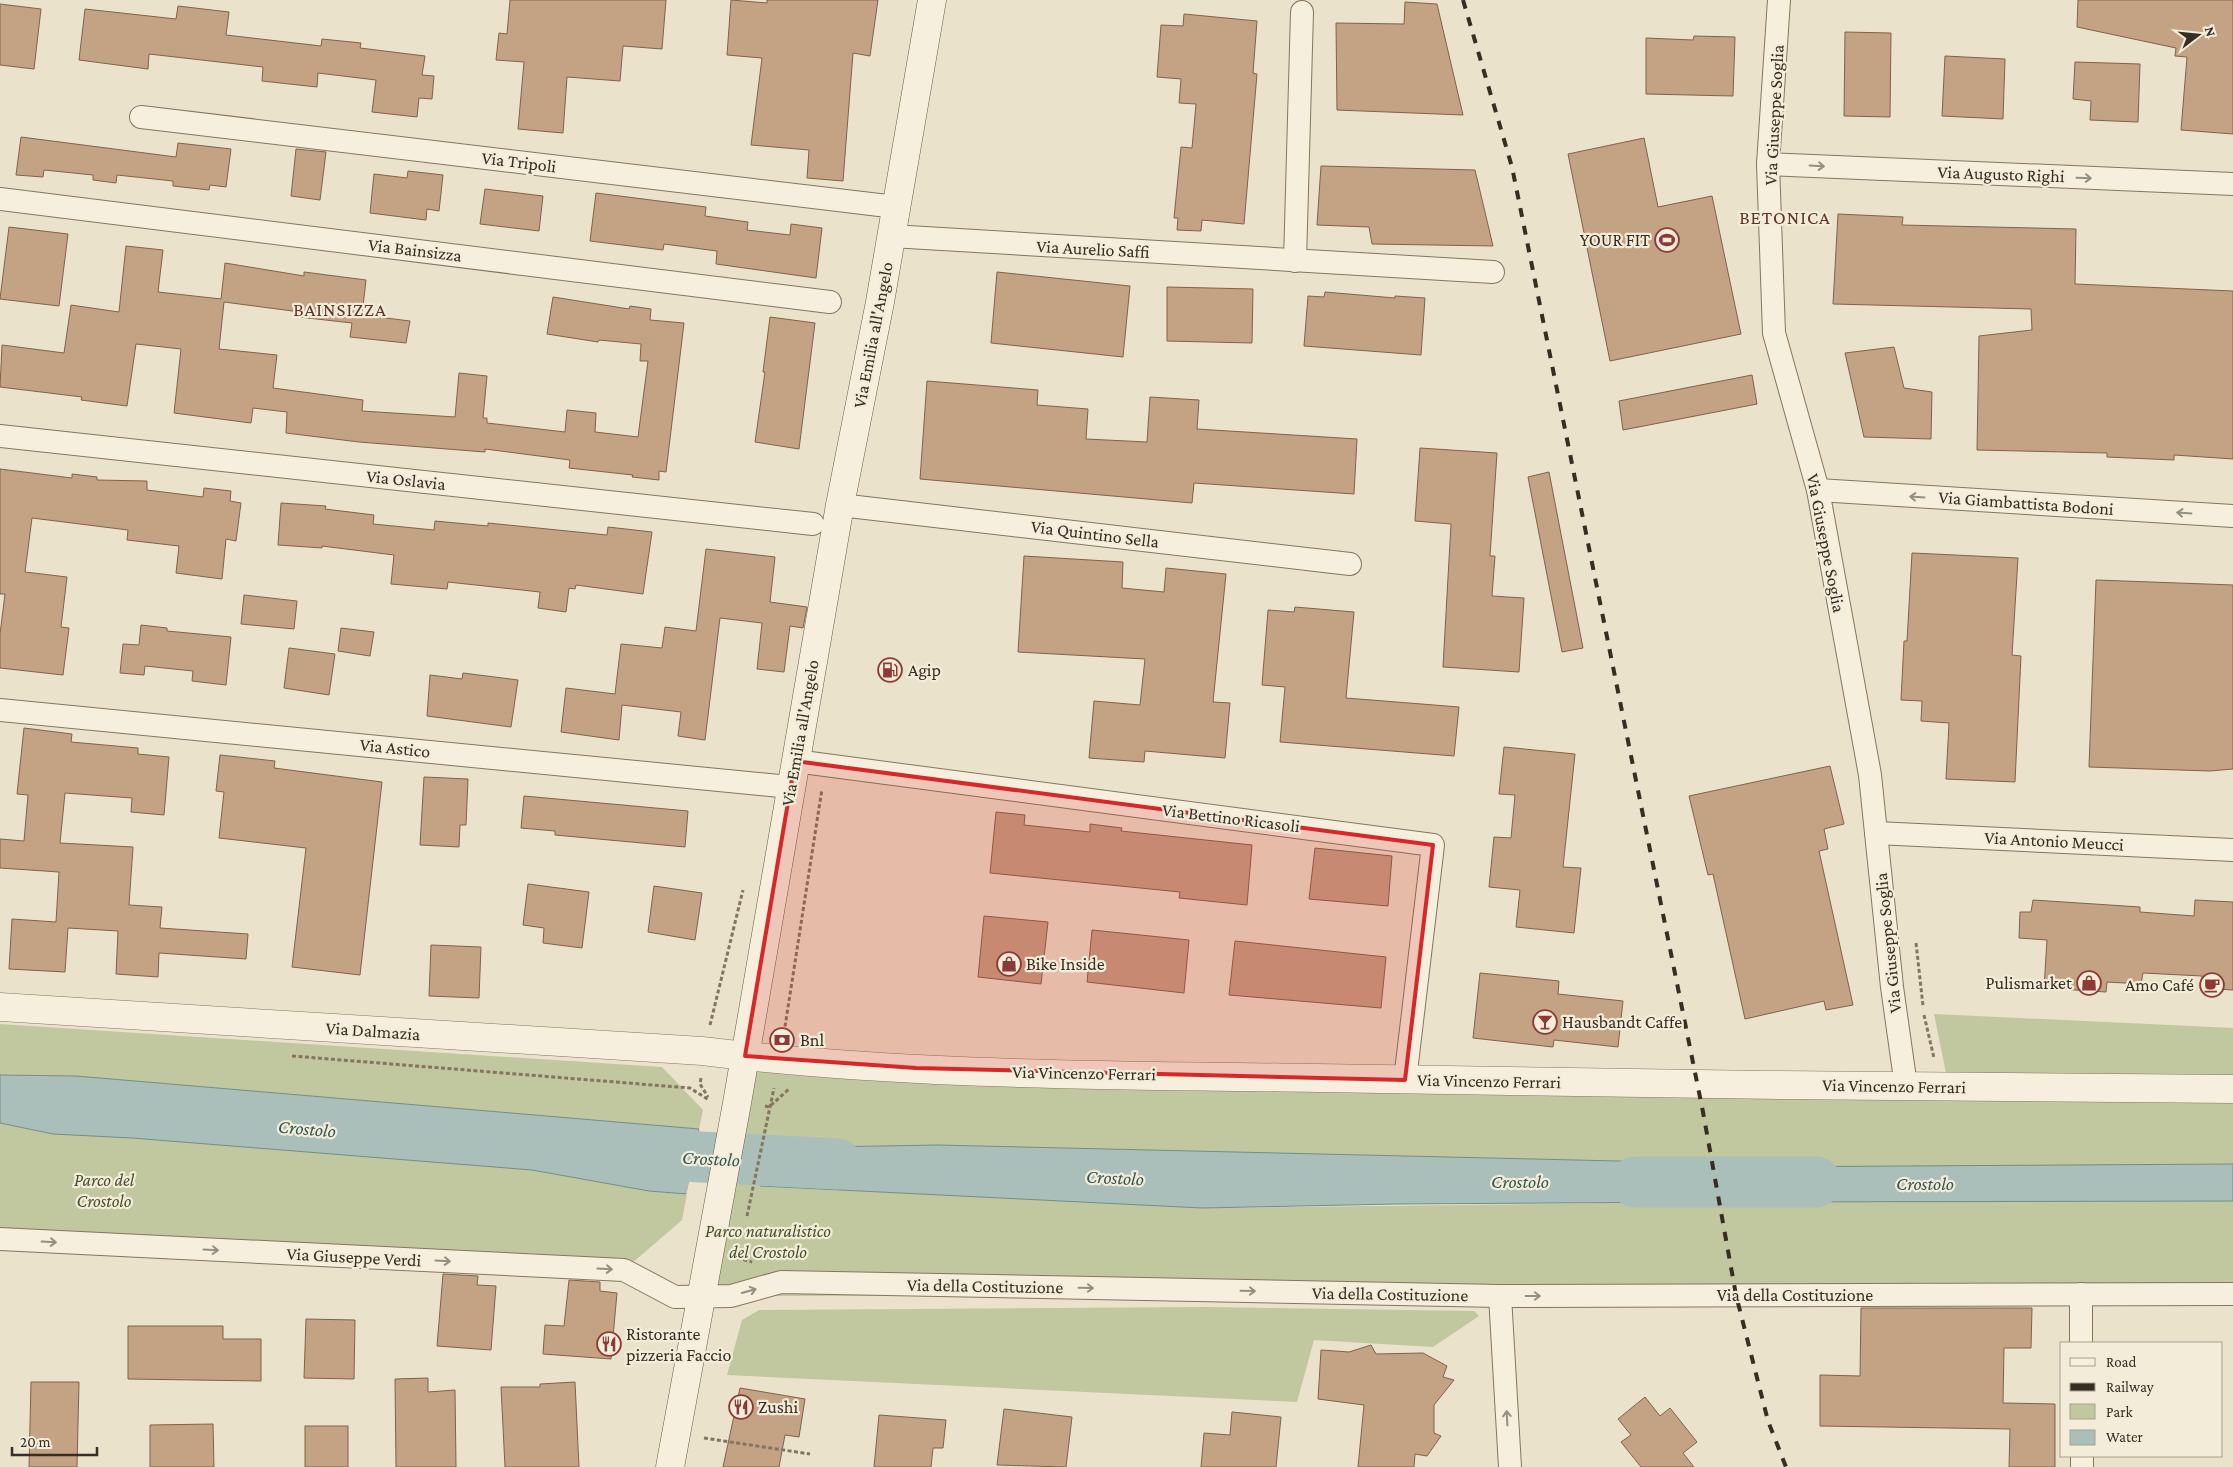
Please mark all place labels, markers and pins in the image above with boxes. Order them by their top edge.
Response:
sports icon: YOUR FIT [1654,227,1680,253]
place label: YOUR FIT [1580,230,1650,250]
fuel station icon: Agip [877,657,903,683]
place label: Agip [908,660,941,680]
shop icon: Bike Inside [996,951,1022,977]
place label: Bike Inside [1026,954,1105,974]
shop icon: Pulismarket [2076,970,2102,996]
cafe icon: Amo Café [2199,972,2225,998]
place label: Pulismarket [1985,973,2073,993]
place label: Amo Café [2125,975,2194,995]
bar icon: Hausbandt Caffe [1532,1009,1558,1035]
place label: Hausbandt Caffe [1562,1012,1682,1032]
bank icon: Bnl [769,1027,795,1053]
place label: Bnl [800,1030,825,1050]
place label: Ristorante pizzeria Faccio [626,1324,732,1365]
restaurant icon: Ristorante pizzeria Faccio [596,1331,622,1357]
restaurant icon: Zushi [728,1394,754,1420]
place label: Zushi [758,1397,798,1417]

